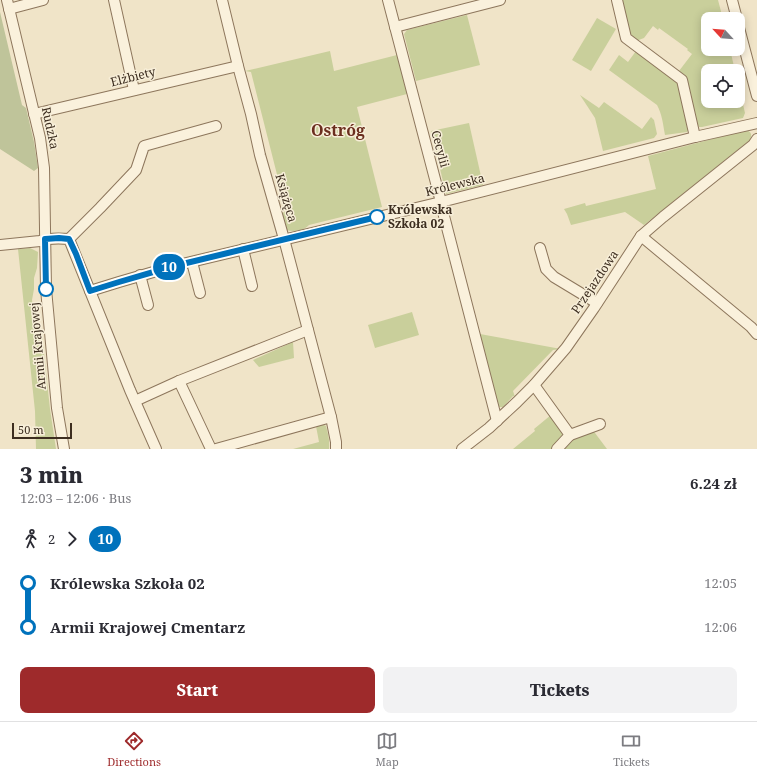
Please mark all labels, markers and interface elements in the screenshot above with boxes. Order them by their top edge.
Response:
north arrow [701,12,745,56]
map controls [701,12,745,108]
street label: Elżbiety [109,63,157,90]
button: locate [701,64,745,108]
street label: Rudzka [38,105,63,151]
district label: Ostróg [311,119,365,141]
street label: Cecylii [427,128,454,170]
street label: Królewska [423,169,487,200]
street label: Książęca [271,172,302,224]
place label: Królewska Szkoła 02 [388,201,452,232]
marker: Królewska Szkoła 02 [369,209,385,225]
street label: Przejazdowa [567,246,622,317]
line badge: 10 [151,254,187,280]
text: 10 [161,257,177,276]
unlabelled marker [38,281,54,297]
street label: Armii Krajowej [25,302,50,390]
scale bar [12,421,72,440]
text: 50 m [18,422,44,437]
text: 3 min [20,459,83,489]
text: 6.24 zł [690,473,737,493]
text: 12:03 – 12:06 · Bus [20,489,131,507]
icon: walk [20,528,42,550]
icon: forward [61,528,83,550]
text: 10 [97,529,113,548]
text: 2 [48,530,55,548]
text: Królewska Szkoła 02 [50,573,205,593]
text: 12:05 [704,574,737,592]
text: Armii Krajowej Cmentarz [50,617,245,637]
text: 12:06 [704,618,737,636]
button: Start [20,667,375,713]
button: Tickets [383,667,737,713]
tab: Directions [107,730,161,769]
tab: Map [375,730,399,769]
tab: Tickets [613,730,650,769]

